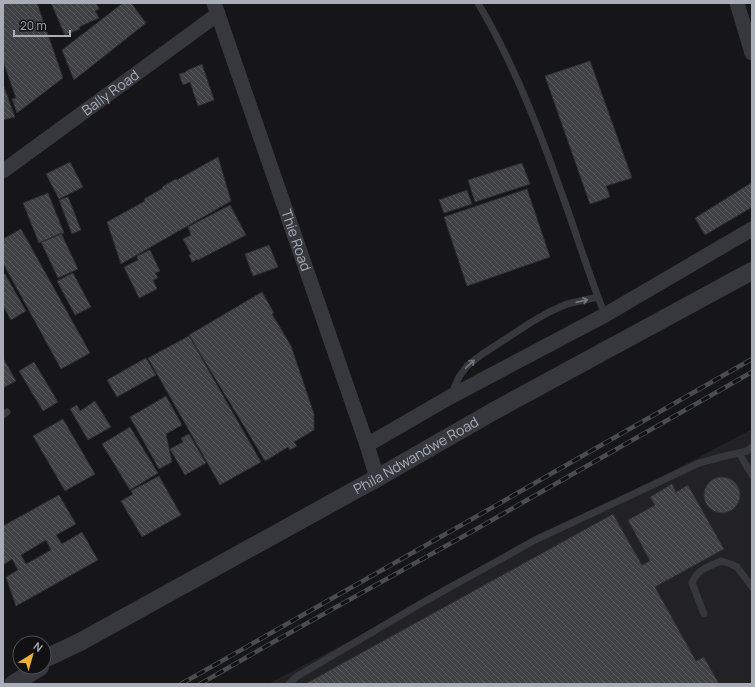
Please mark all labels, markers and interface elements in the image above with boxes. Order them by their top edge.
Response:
scale bar [14,12,70,38]
text: 20 m [20,17,47,34]
street label: Bally Road [78,65,143,119]
street label: Thie Road [277,207,316,273]
one-way arrow [575,296,588,304]
one-way arrow [465,360,475,369]
street label: Phila Ndwandwe Road [350,412,482,498]
north arrow [12,635,52,675]
text: N [31,638,46,655]

